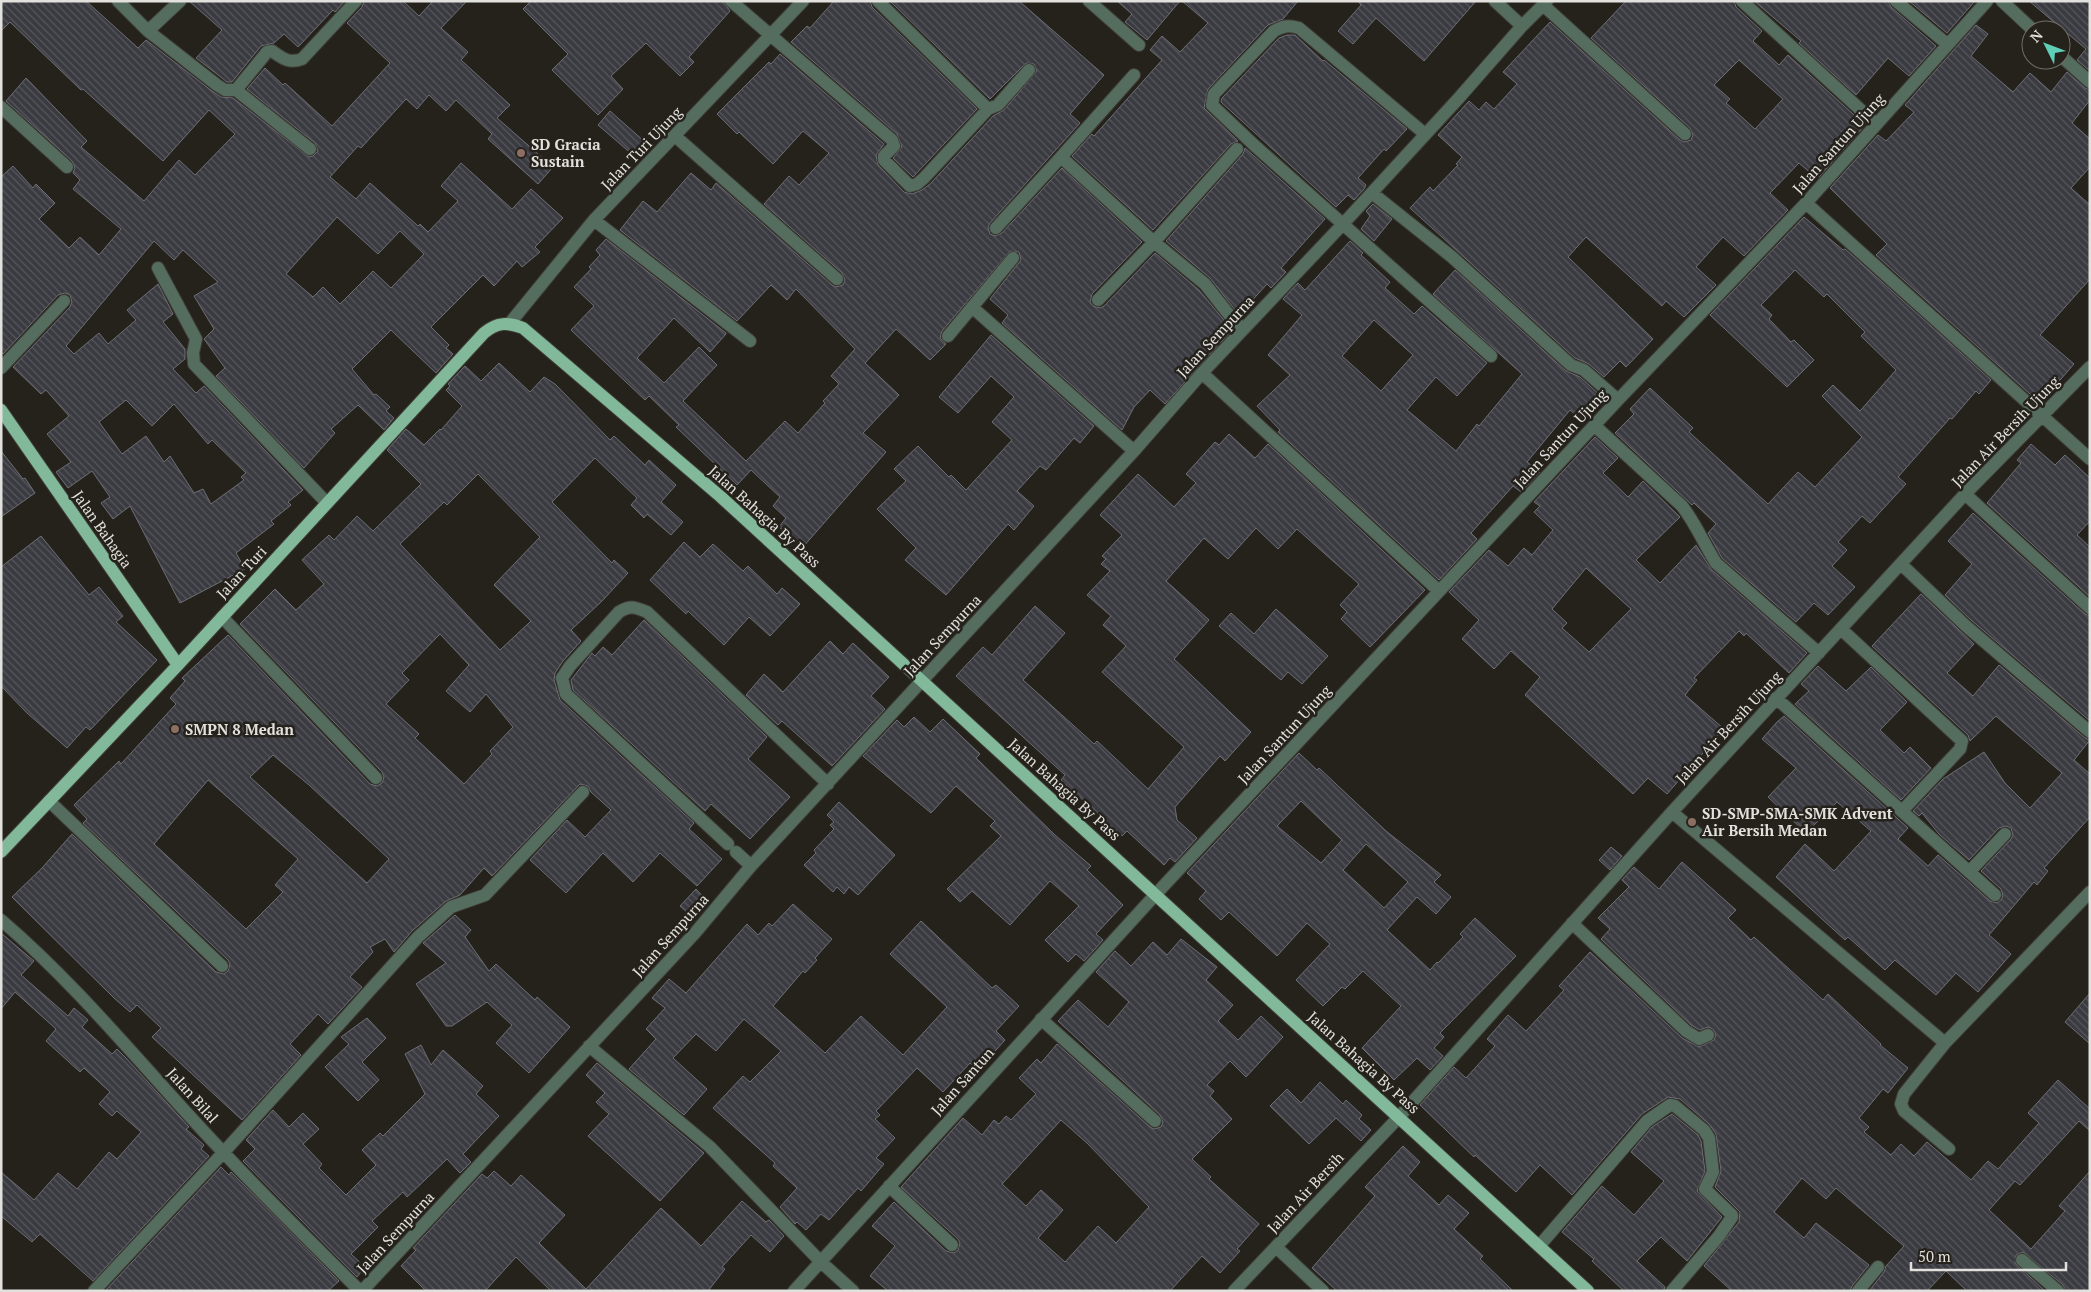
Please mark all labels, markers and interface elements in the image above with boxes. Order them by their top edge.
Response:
north arrow [2021,20,2071,70]
text: N [2025,25,2047,46]
street label: Jalan Santun Ujung [1788,88,1889,197]
street label: Jalan Turi Ujung [596,101,687,194]
place label: SD Gracia Sustain [531,134,601,171]
marker: SD Gracia Sustain [515,147,527,159]
street label: Jalan Sempurna [1172,290,1258,381]
street label: Jalan Air Bersih Ujung [1947,370,2064,491]
street label: Jalan Santun Ujung [1509,383,1612,492]
street label: Jalan Bahagia By Pass [705,460,825,572]
street label: Jalan Bahagia [69,486,137,572]
street label: Jalan Turi [212,541,270,603]
street label: Jalan Sempurna [899,589,985,680]
street label: Jalan Air Bersih Ujung [1671,666,1786,788]
street label: Jalan Santun Ujung [1233,679,1336,788]
place label: SMPN 8 Medan [185,719,294,739]
marker: SMPN 8 Medan [169,723,181,735]
street label: Jalan Bahagia By Pass [1005,733,1125,845]
place label: SD-SMP-SMA-SMK Advent Air Bersih Medan [1702,803,1893,840]
marker: SD-SMP-SMA-SMK Advent Air Bersih Medan [1686,816,1698,828]
street label: Jalan Sempurna [627,889,713,981]
street label: Jalan Bahagia By Pass [1304,1006,1424,1118]
street label: Jalan Santun [926,1043,998,1119]
street label: Jalan Bilal [163,1063,223,1127]
street label: Jalan Air Bersih [1262,1147,1348,1237]
street label: Jalan Sempurna [352,1186,438,1277]
scale bar [1911,1240,2066,1272]
text: 50 m [1918,1246,1951,1266]

